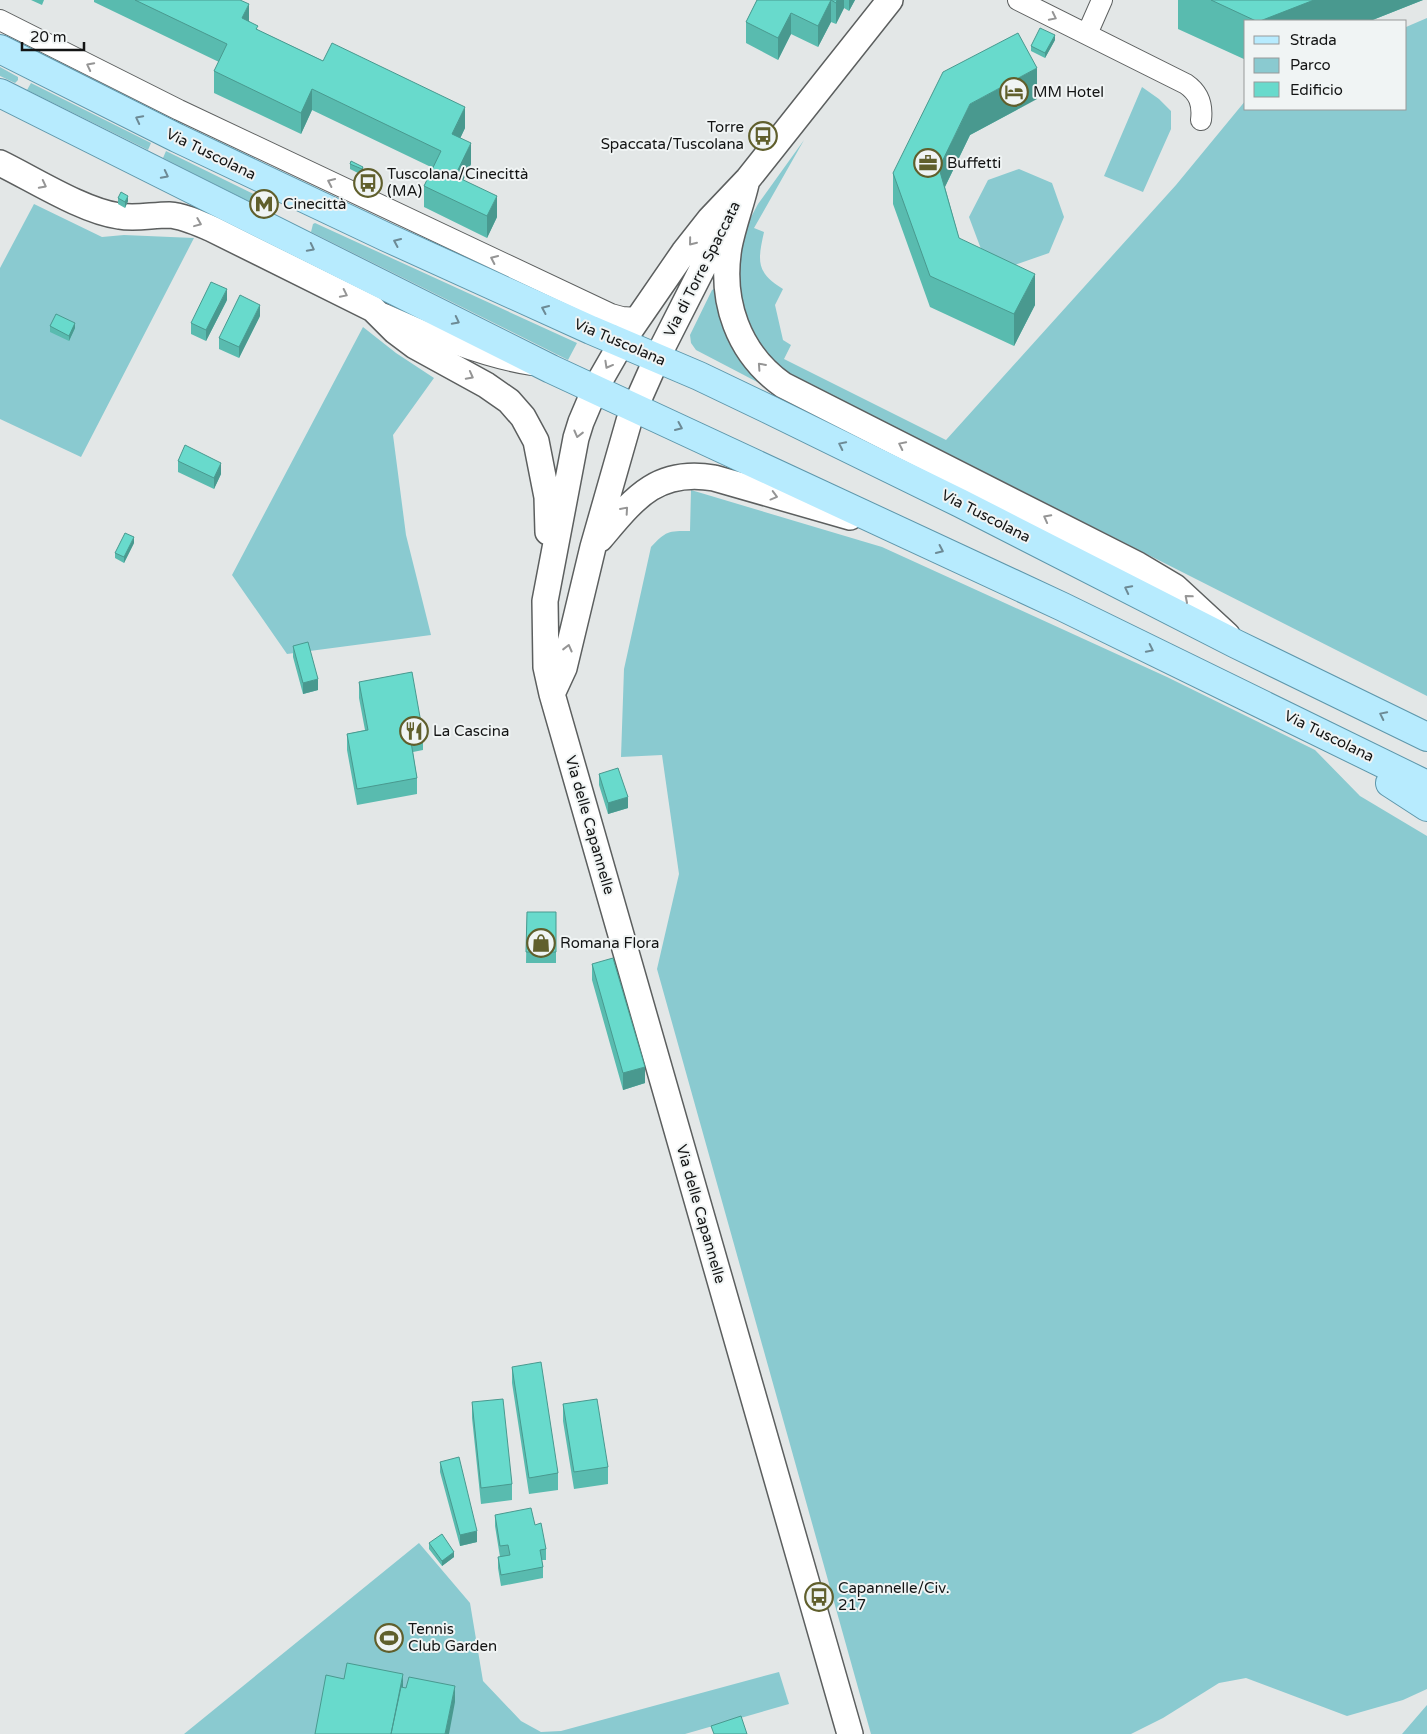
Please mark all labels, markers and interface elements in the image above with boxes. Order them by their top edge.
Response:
one-way arrow [1048,11,1057,21]
scale bar [22,20,85,52]
legend [1244,20,1407,110]
text: 20 m [30,28,67,46]
text: Strada [1290,31,1337,49]
text: Parco [1290,56,1331,74]
one-way arrow [87,62,96,72]
hotel icon: MM Hotel [999,77,1029,107]
text: Edificio [1290,81,1343,99]
place label: MM Hotel [1033,83,1104,101]
one-way arrow [136,115,145,125]
place label: Torre Spaccata/Tuscolana [601,118,744,153]
bus stop icon: Torre Spaccata/Tuscolana [748,121,778,151]
street label: Via Tuscolana [163,124,259,184]
office icon: Buffetti [913,148,943,178]
place label: Buffetti [947,154,1001,172]
place label: Tuscolana/Cinecittà (MA) [387,165,528,200]
bus stop icon: Tuscolana/Cinecittà (MA) [353,168,383,198]
one-way arrow [160,169,169,179]
one-way arrow [327,178,336,188]
one-way arrow [38,179,47,189]
metro station icon: Cinecittà [249,189,279,219]
place label: Cinecittà [283,195,346,213]
street label: Via di Torre Spaccata [660,198,744,340]
one-way arrow [193,217,202,227]
one-way arrow [688,236,697,245]
one-way arrow [393,238,402,248]
one-way arrow [306,242,315,252]
one-way arrow [490,254,499,265]
one-way arrow [339,288,348,299]
one-way arrow [541,305,550,315]
one-way arrow [451,315,460,325]
street label: Via Tuscolana [572,315,668,369]
one-way arrow [605,360,615,369]
one-way arrow [758,363,767,372]
one-way arrow [465,370,474,380]
one-way arrow [674,421,683,432]
one-way arrow [573,429,583,437]
one-way arrow [898,440,907,451]
one-way arrow [838,441,847,451]
street label: Via Tuscolana [938,486,1034,546]
one-way arrow [770,491,778,501]
one-way arrow [619,506,628,515]
one-way arrow [1043,514,1052,524]
one-way arrow [935,543,944,554]
one-way arrow [1124,584,1133,595]
one-way arrow [1184,595,1193,604]
one-way arrow [1145,643,1154,653]
one-way arrow [563,645,573,653]
street label: Via Tuscolana [1281,706,1377,766]
one-way arrow [1379,711,1388,722]
restaurant icon: La Cascina [399,716,429,746]
place label: La Cascina [433,722,509,740]
street label: Via delle Capannelle [562,753,618,897]
shop icon: Romana Flora [526,928,556,958]
place label: Romana Flora [560,934,660,952]
street label: Via delle Capannelle [673,1142,729,1286]
place label: Capannelle/Civ. 217 [838,1579,950,1614]
bus stop icon: Capannelle/Civ. 217 [804,1582,834,1612]
place label: Tennis Club Garden [408,1620,497,1655]
sports icon: Tennis Club Garden [374,1623,404,1653]

